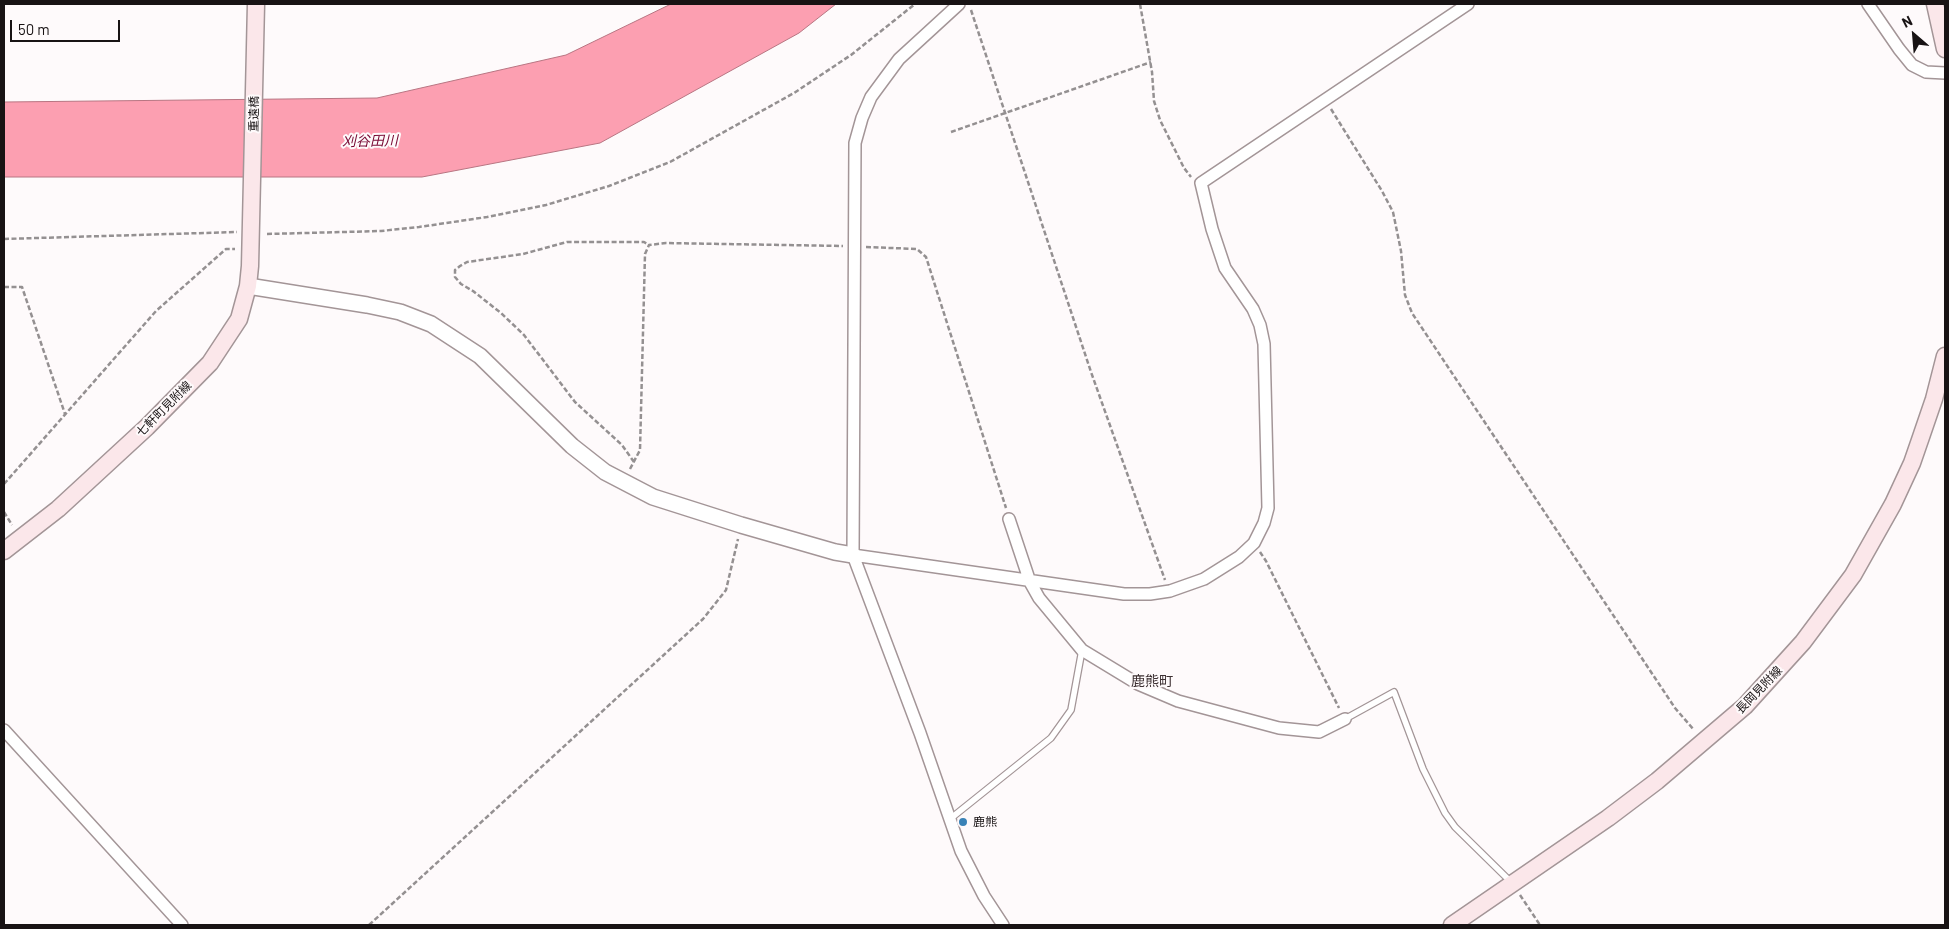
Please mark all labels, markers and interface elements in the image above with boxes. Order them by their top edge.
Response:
scale bar [12,10,122,42]
north arrow [1889,10,1939,60]
text: N [1899,12,1915,31]
text: 50 m [18,20,50,38]
street label: 重遠橋 [246,96,262,132]
water label: 刈谷田川 [342,132,398,150]
street label: 七軒町見附線 [133,378,195,440]
street label: 長岡見附線 [1733,663,1785,717]
district label: 鹿熊町 [1131,673,1173,689]
place label: 鹿熊 [973,815,997,829]
marker: 鹿熊 [957,816,969,828]

